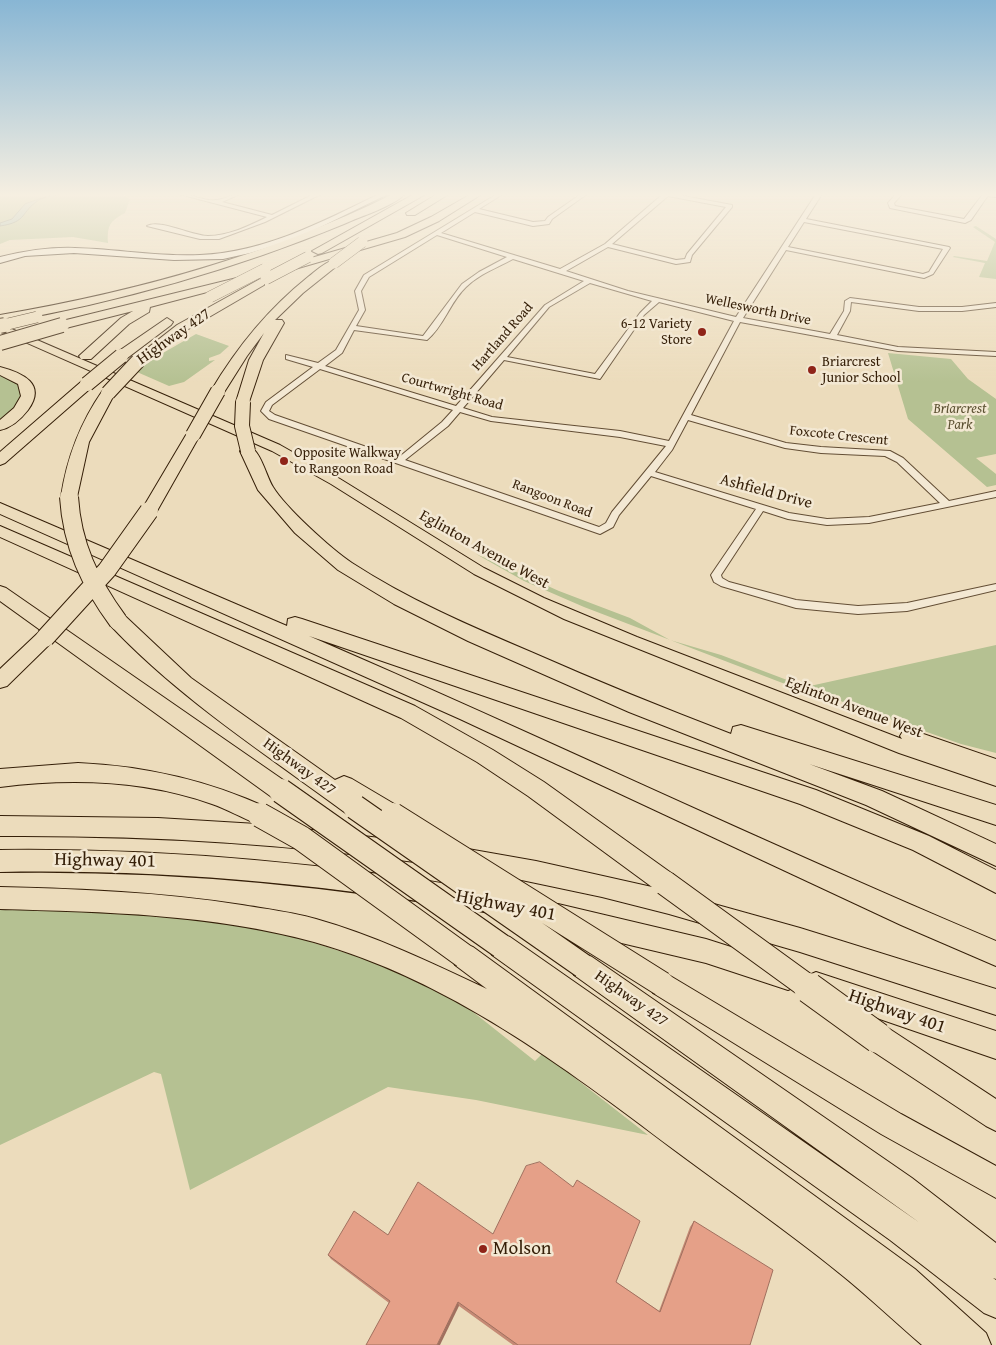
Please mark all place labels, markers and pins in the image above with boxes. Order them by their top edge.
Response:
place label: 6-12 Variety Store [621,316,692,348]
marker: 6-12 Variety Store [696,326,708,338]
place label: Briarcrest Junior School [822,354,901,387]
marker: Briarcrest Junior School [806,364,818,376]
place label: Opposite Walkway to Rangoon Road [294,445,401,478]
marker: Opposite Walkway to Rangoon Road [278,455,290,467]
place label: Molson [493,1238,552,1260]
marker: Molson [477,1243,489,1255]

